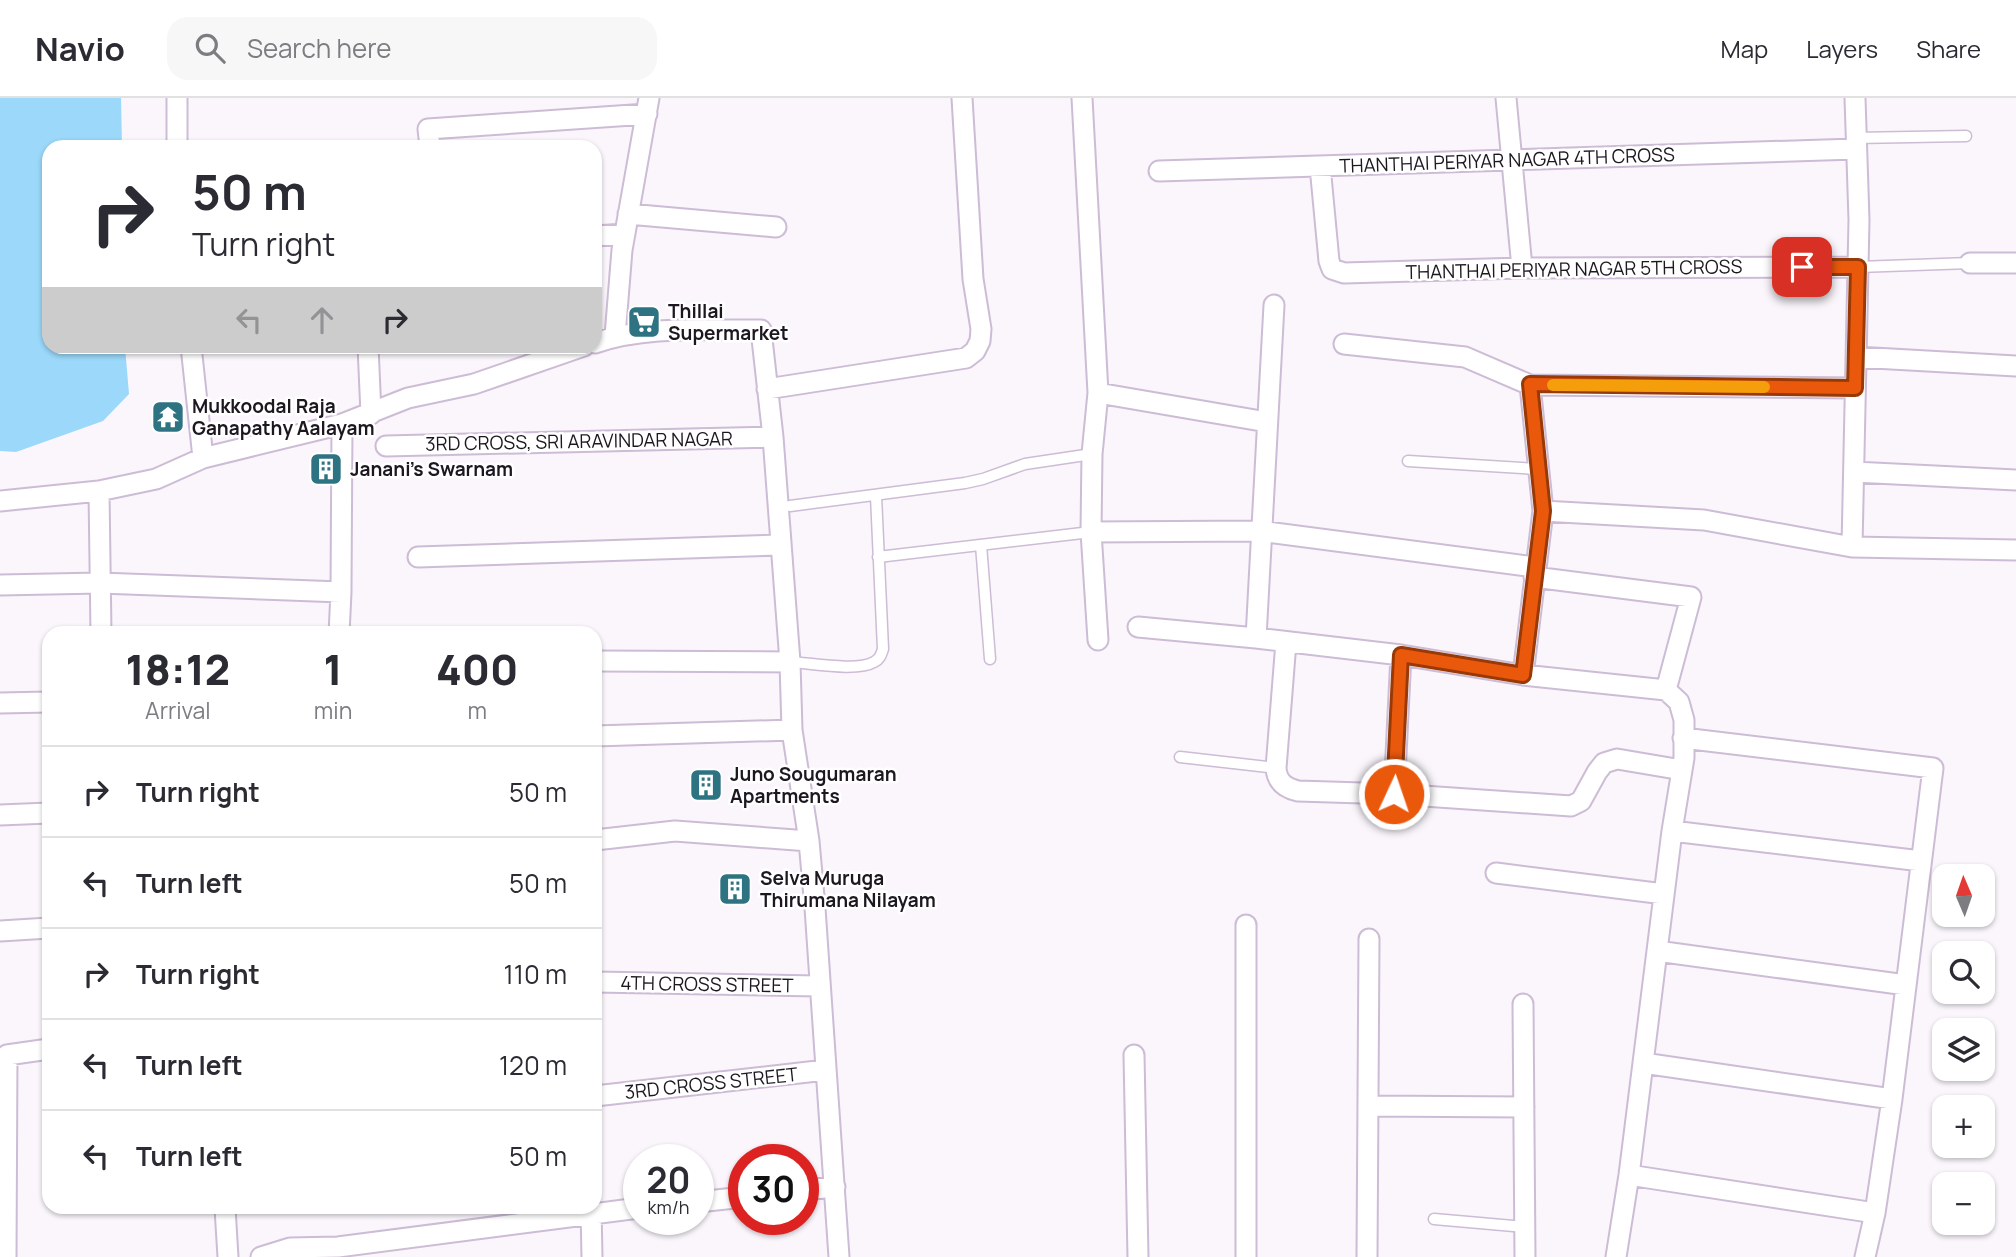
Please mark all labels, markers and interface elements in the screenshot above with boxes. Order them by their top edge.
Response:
search box [167,17,657,80]
text: Navio [35,26,125,71]
icon: search [191,29,229,67]
text: Search here [247,30,391,66]
text: Map [1721,32,1768,65]
text: Layers [1806,32,1878,65]
text: Share [1916,32,1981,65]
street label: THANTHAI PERIYAR NAGAR 4TH CROSS [1339,141,1676,179]
text: 50 m [192,158,307,225]
icon: right [77,168,168,259]
text: Turn right [192,222,335,266]
pin [1772,237,1832,297]
icon: arrive [1783,248,1821,286]
street label: THANTHAI PERIYAR NAGAR 5TH CROSS [1405,253,1743,285]
place label: Thillai Supermarket [668,298,788,346]
icon: left [230,301,268,339]
icon: ahead [303,301,341,339]
icon: right [376,301,414,339]
supermarket icon: Thillai Supermarket [625,303,663,341]
place label: Mukkoodal Raja Ganapathy Aalayam [192,393,375,441]
temple icon: Mukkoodal Raja Ganapathy Aalayam [149,398,187,436]
street label: 3RD CROSS, SRI ARAVINDAR NAGAR [425,425,733,457]
building icon: Janani's Swarnam [307,450,345,488]
place label: Janani's Swarnam [350,456,513,482]
text: 18:12 [126,640,230,698]
text: 1 [324,640,343,698]
text: 400 [436,640,518,698]
text: Arrival [145,694,211,726]
text: min [314,694,352,726]
text: m [467,694,487,726]
position arrow [1357,757,1431,831]
place label: Juno Sougumaran Apartments [730,761,897,809]
building icon: Juno Sougumaran Apartments [687,766,725,804]
icon: right [77,773,115,811]
text: Turn right [136,774,260,810]
text: 50 m [509,774,567,810]
icon: left [77,864,115,902]
north arrow [1932,864,1995,928]
map controls [1932,864,1995,1235]
text: Turn left [136,865,243,901]
text: 50 m [509,865,567,901]
place label: Selva Muruga Thirumana Nilayam [760,865,936,913]
building icon: Selva Muruga Thirumana Nilayam [716,870,754,908]
button: search [1932,941,1995,1004]
icon: right [77,955,115,993]
text: Turn right [136,956,260,992]
text: 110 m [504,956,567,992]
street label: 4TH CROSS STREET [620,969,794,999]
button: layers [1932,1018,1995,1081]
icon: left [77,1046,115,1084]
text: Turn left [136,1047,243,1083]
text: 120 m [499,1047,567,1083]
street label: 3RD CROSS STREET [623,1061,799,1105]
button: + [1932,1095,1995,1158]
icon: left [77,1137,115,1175]
text: Turn left [136,1138,243,1174]
text: 50 m [509,1138,567,1174]
speed limit sign: 30 [728,1144,819,1235]
text: 20 [647,1156,690,1204]
button: − [1932,1172,1995,1235]
text: km/h [648,1195,689,1219]

